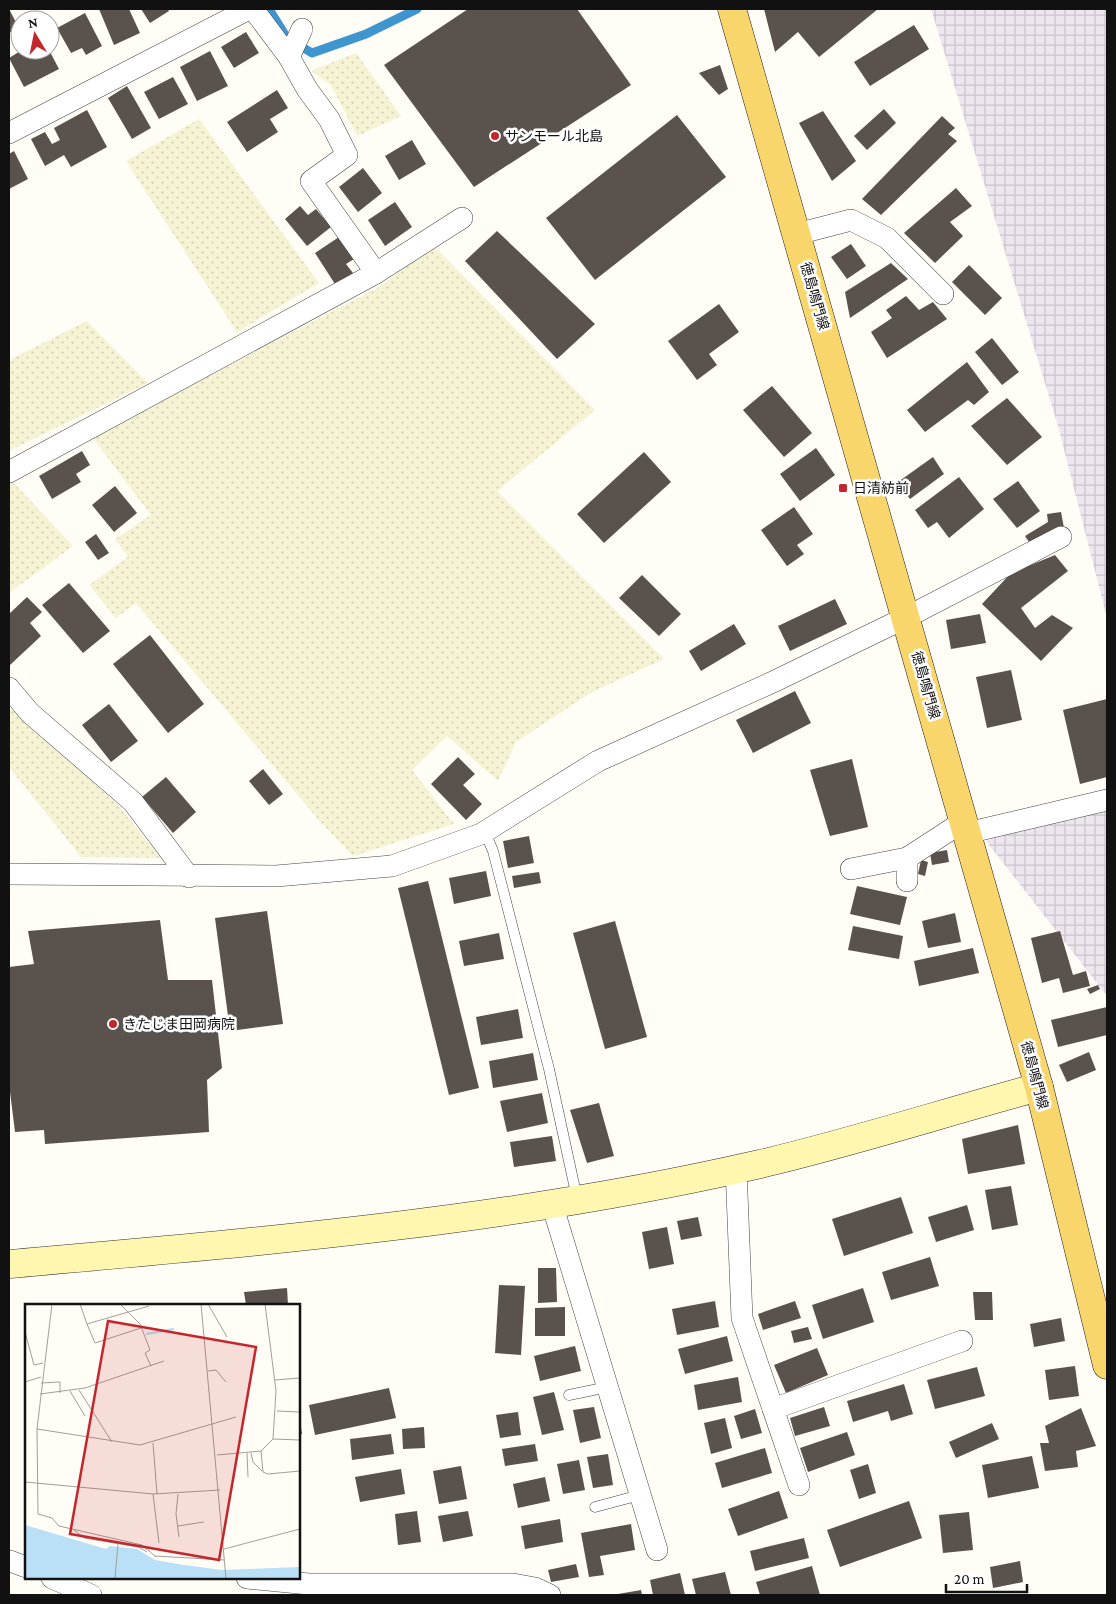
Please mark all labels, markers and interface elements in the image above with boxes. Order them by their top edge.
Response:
north arrow [10,10,60,60]
text: N [27,13,39,31]
place label: サンモール北島 [505,128,603,144]
marker: サンモール北島 [489,130,501,142]
street label: 徳島鳴門線 [798,260,832,332]
place label: 日清紡前 [853,480,909,496]
marker: 日清紡前 [837,482,849,494]
street label: 徳島鳴門線 [909,649,943,721]
place label: きたじま田岡病院 [123,1016,235,1032]
marker: きたじま田岡病院 [107,1018,119,1030]
street label: 徳島鳴門線 [1018,1039,1052,1111]
inset map [25,1304,300,1579]
scale bar [946,1562,1027,1594]
text: 20 m [954,1571,985,1587]

